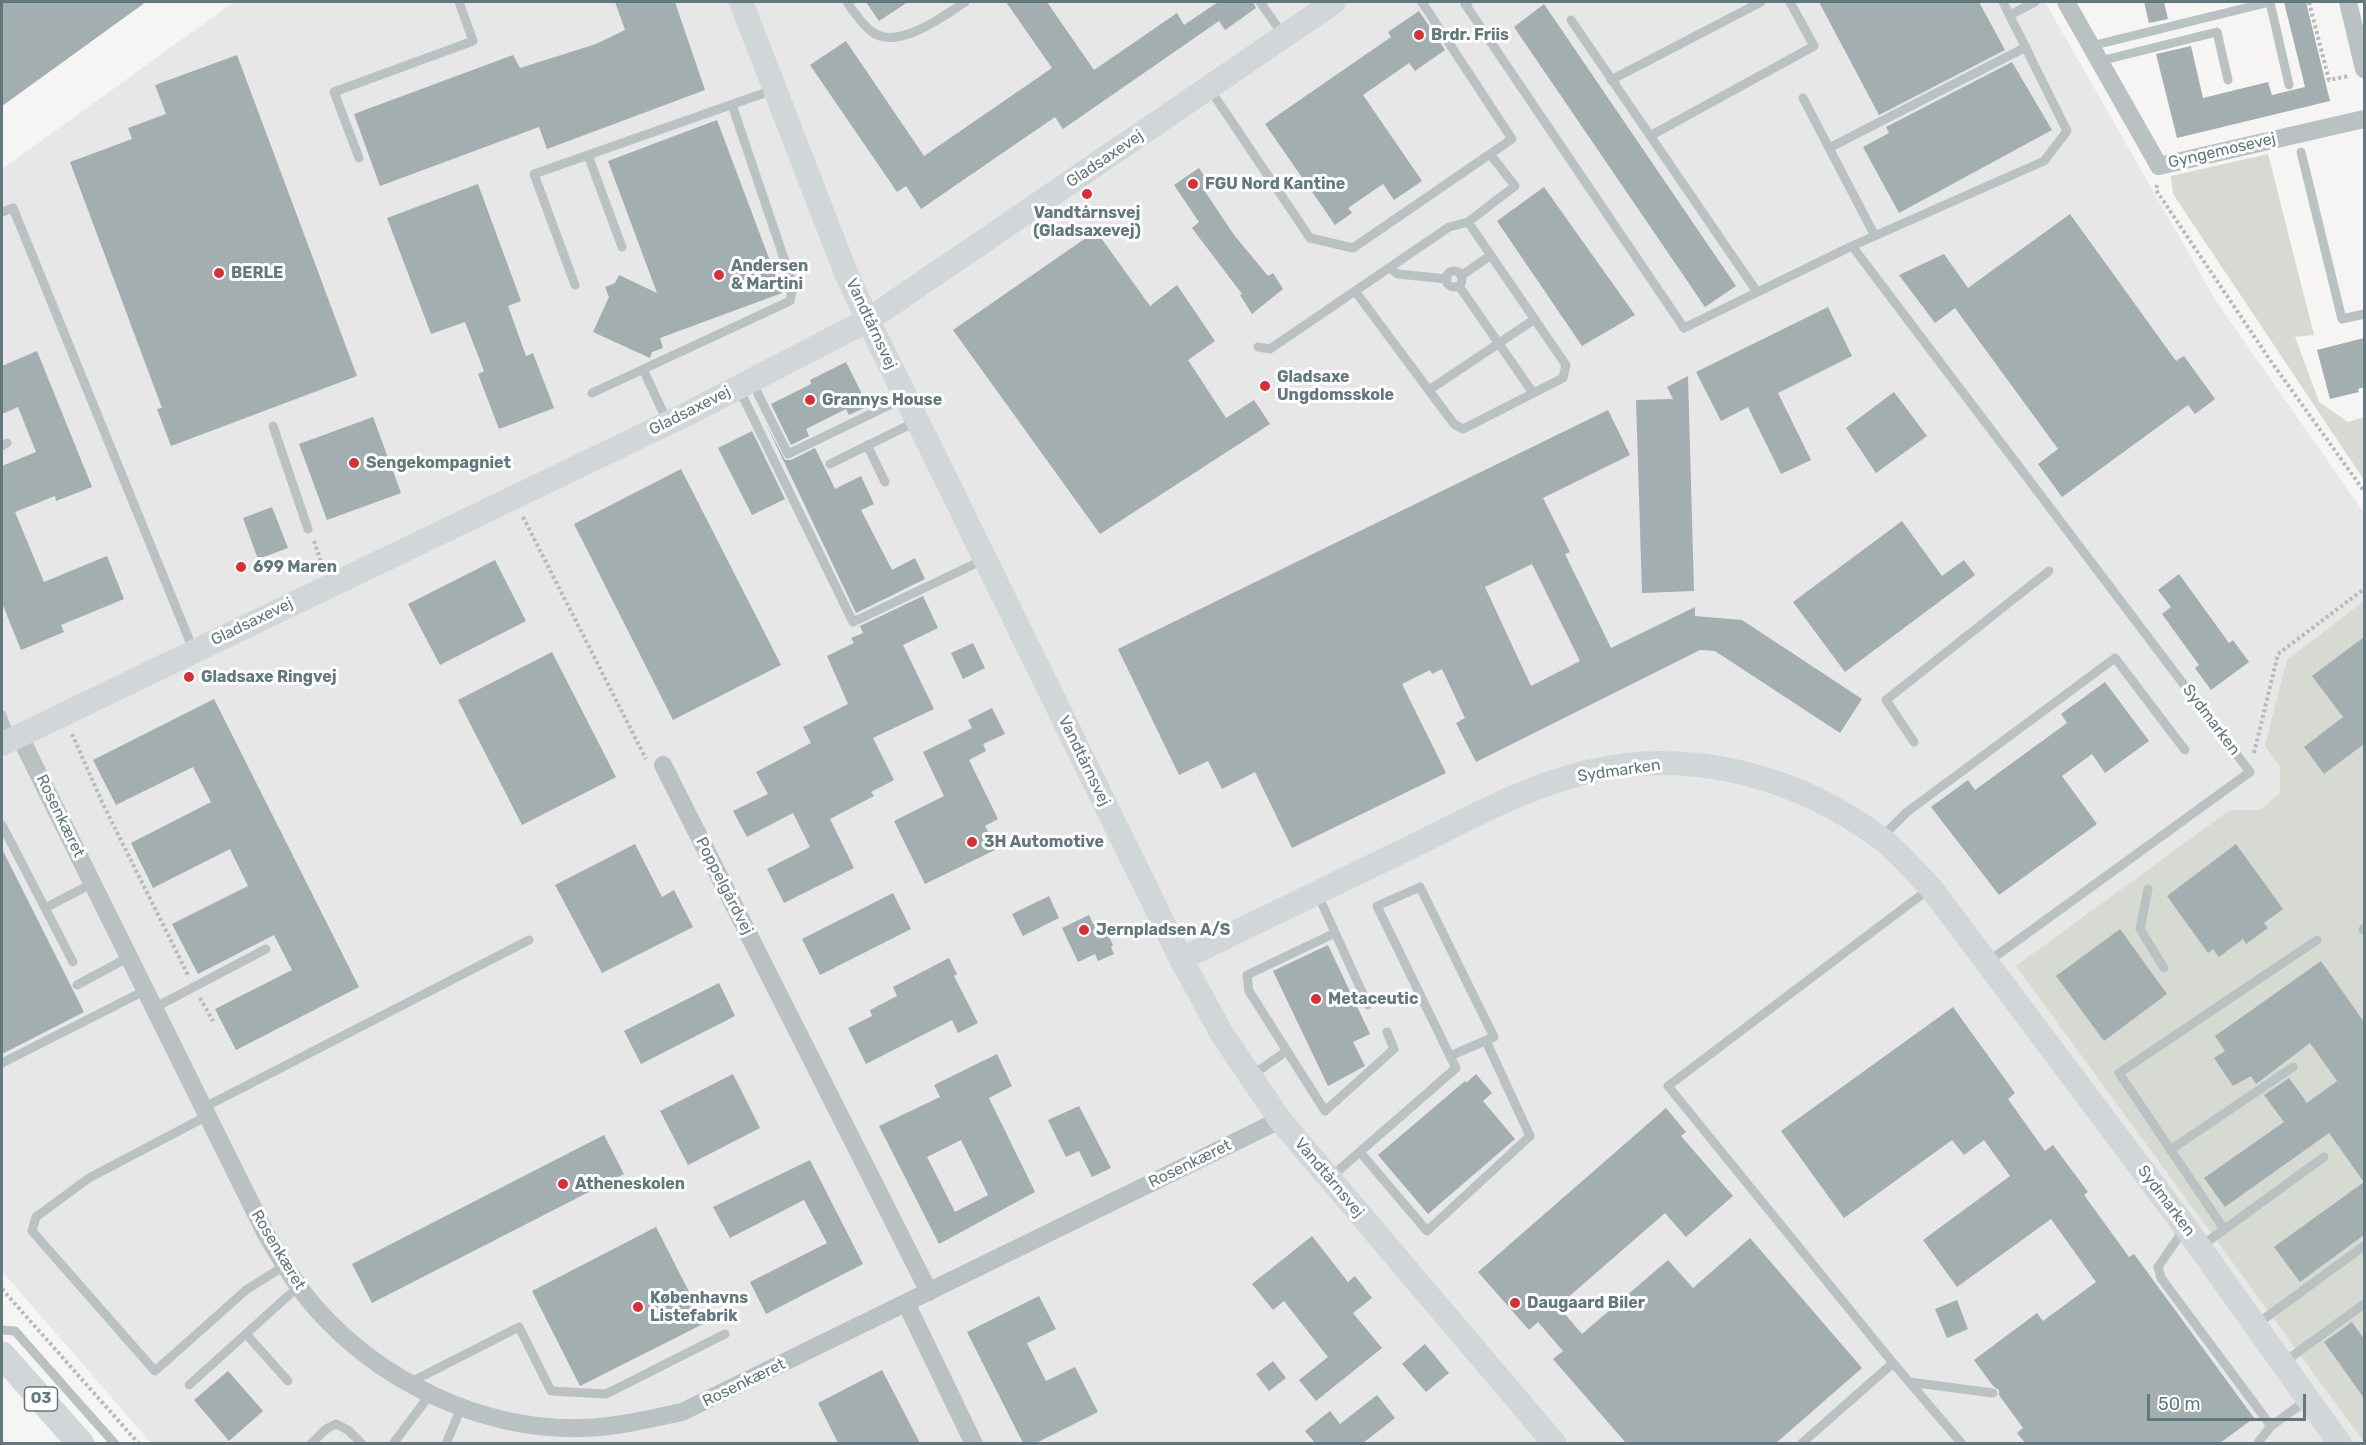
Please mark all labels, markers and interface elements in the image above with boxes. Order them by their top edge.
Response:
place label: Brdr. Friis [1431,25,1509,45]
marker: Brdr. Friis [1412,28,1426,42]
street label: Gladsaxevej [1063,126,1147,192]
street label: Gyngemosevej [2166,129,2278,173]
place label: FGU Nord Kantine [1205,174,1345,194]
marker: FGU Nord Kantine [1186,177,1200,191]
marker: Vandtårnsvej (Gladsaxevej) [1080,187,1094,201]
place label: Vandtårnsvej (Gladsaxevej) [1033,203,1141,241]
place label: Andersen & Martini [731,256,808,294]
place label: BERLE [231,263,283,283]
marker: BERLE [212,266,226,280]
marker: Andersen & Martini [712,268,726,282]
street label: Vandtårnsvej [842,276,900,372]
place label: Gladsaxe Ungdomsskole [1277,367,1394,405]
marker: Gladsaxe Ungdomsskole [1258,379,1272,393]
street label: Gladsaxevej [646,382,734,440]
place label: Grannys House [822,390,942,410]
marker: Grannys House [803,393,817,407]
place label: Sengekompagniet [366,453,511,473]
marker: Sengekompagniet [347,456,361,470]
place label: 699 Maren [253,557,337,577]
marker: 699 Maren [234,560,248,574]
street label: Gladsaxevej [208,594,296,650]
place label: Gladsaxe Ringvej [201,667,337,687]
marker: Gladsaxe Ringvej [182,670,196,684]
street label: Sydmarken [2178,681,2244,759]
street label: Vandtårnsvej [1054,713,1114,809]
street label: Sydmarken [1576,756,1662,786]
street label: Rosenkæret [32,771,88,861]
place label: 3H Automotive [984,832,1104,852]
street label: Poppelgårdvej [691,834,757,938]
marker: 3H Automotive [965,835,979,849]
place label: Jernpladsen A/S [1096,920,1230,940]
marker: Jernpladsen A/S [1077,923,1091,937]
place label: Metaceutic [1328,989,1418,1009]
marker: Metaceutic [1309,992,1323,1006]
street label: Vandtårnsvej [1290,1134,1368,1222]
street label: Rosenkæret [1145,1136,1235,1192]
street label: Sydmarken [2133,1162,2199,1240]
place label: Atheneskolen [575,1174,685,1194]
marker: Atheneskolen [556,1177,570,1191]
street label: Rosenkæret [247,1207,309,1293]
place label: Københavns Listefabrik [650,1288,748,1326]
place label: Daugaard Biler [1527,1293,1645,1313]
marker: Daugaard Biler [1508,1296,1522,1310]
marker: Københavns Listefabrik [631,1300,645,1314]
street label: Rosenkæret [699,1355,789,1411]
scale bar [2150,1382,2309,1420]
road number: O3 [24,1387,57,1411]
text: 50 m [2158,1393,2201,1415]

